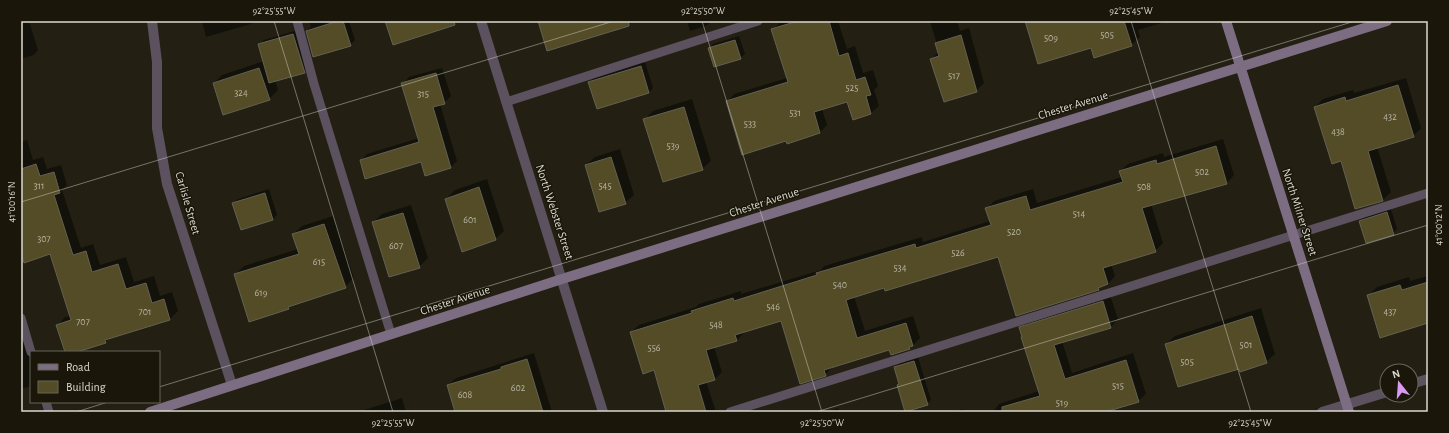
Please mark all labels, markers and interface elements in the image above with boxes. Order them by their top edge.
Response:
text: 92°25'55"W [253,6,295,16]
text: 92°25'50"W [681,6,725,16]
text: 92°25'45"W [1109,6,1153,16]
house number: 505 [1100,30,1114,40]
house number: 509 [1044,33,1058,43]
house number: 517 [948,71,960,81]
house number: 525 [846,83,858,93]
house number: 324 [234,88,248,98]
house number: 315 [417,89,429,99]
street label: Chester Avenue [1037,89,1109,121]
house number: 531 [789,108,801,118]
house number: 432 [1383,112,1397,122]
house number: 533 [744,119,756,129]
house number: 438 [1331,127,1345,137]
house number: 539 [667,141,680,151]
street label: North Webster Street [534,163,576,261]
house number: 502 [1195,167,1209,177]
street label: North Milner Street [1280,167,1320,257]
street label: Carlisle Street [173,170,203,236]
text: 41°00'16"N [7,181,17,223]
house number: 311 [34,181,45,191]
house number: 545 [598,181,612,191]
house number: 508 [1137,182,1151,192]
street label: Chester Avenue [728,185,800,219]
text: 41°00'12"N [1434,204,1444,246]
house number: 514 [1073,209,1085,219]
house number: 601 [463,215,477,225]
house number: 520 [1007,227,1021,237]
house number: 307 [37,234,51,244]
house number: 607 [389,241,403,251]
house number: 526 [951,248,965,258]
house number: 615 [313,257,325,267]
house number: 534 [893,263,907,273]
house number: 540 [833,280,847,290]
street label: Chester Avenue [419,283,491,317]
house number: 619 [255,288,268,298]
house number: 546 [766,302,780,312]
house number: 701 [139,307,151,317]
house number: 437 [1383,307,1397,317]
house number: 707 [76,317,90,327]
house number: 548 [709,320,723,330]
house number: 501 [1240,340,1252,350]
house number: 556 [647,343,661,353]
legend [30,351,160,403]
house number: 505 [1180,357,1194,367]
text: Road [66,361,90,373]
north arrow [1379,363,1419,403]
text: N [1391,368,1401,380]
text: Building [66,381,106,393]
house number: 515 [1112,381,1124,391]
house number: 602 [511,383,526,393]
house number: 608 [458,390,473,400]
house number: 519 [1056,398,1068,408]
text: 92°25'55"W [372,418,414,428]
text: 92°25'50"W [800,418,844,428]
text: 92°25'45"W [1228,418,1272,428]

